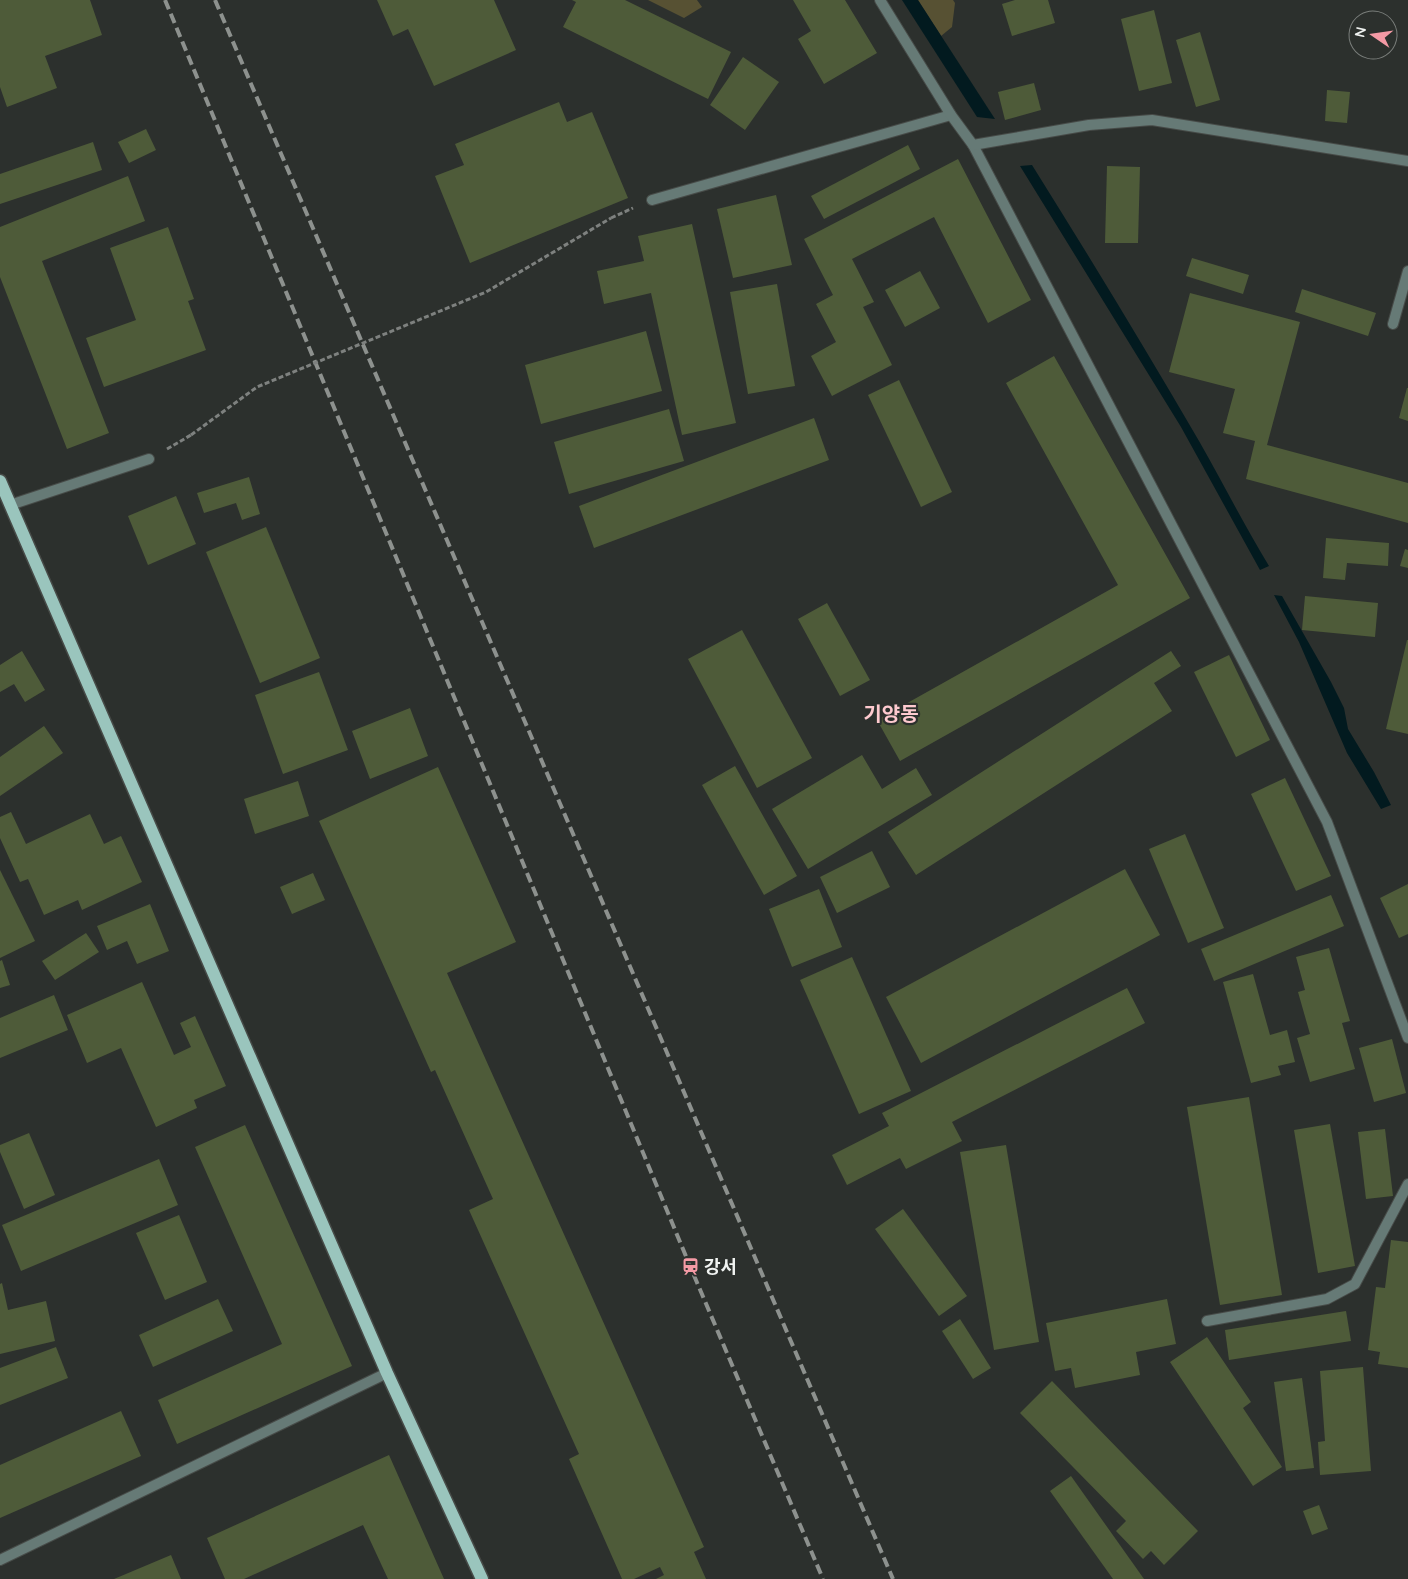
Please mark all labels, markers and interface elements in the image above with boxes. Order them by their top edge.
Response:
north arrow [1348,10,1398,60]
text: N [1350,25,1370,39]
district label: 기양동 [863,701,919,726]
place label: 강서 [704,1255,737,1278]
station icon: 강서 [680,1256,700,1276]

